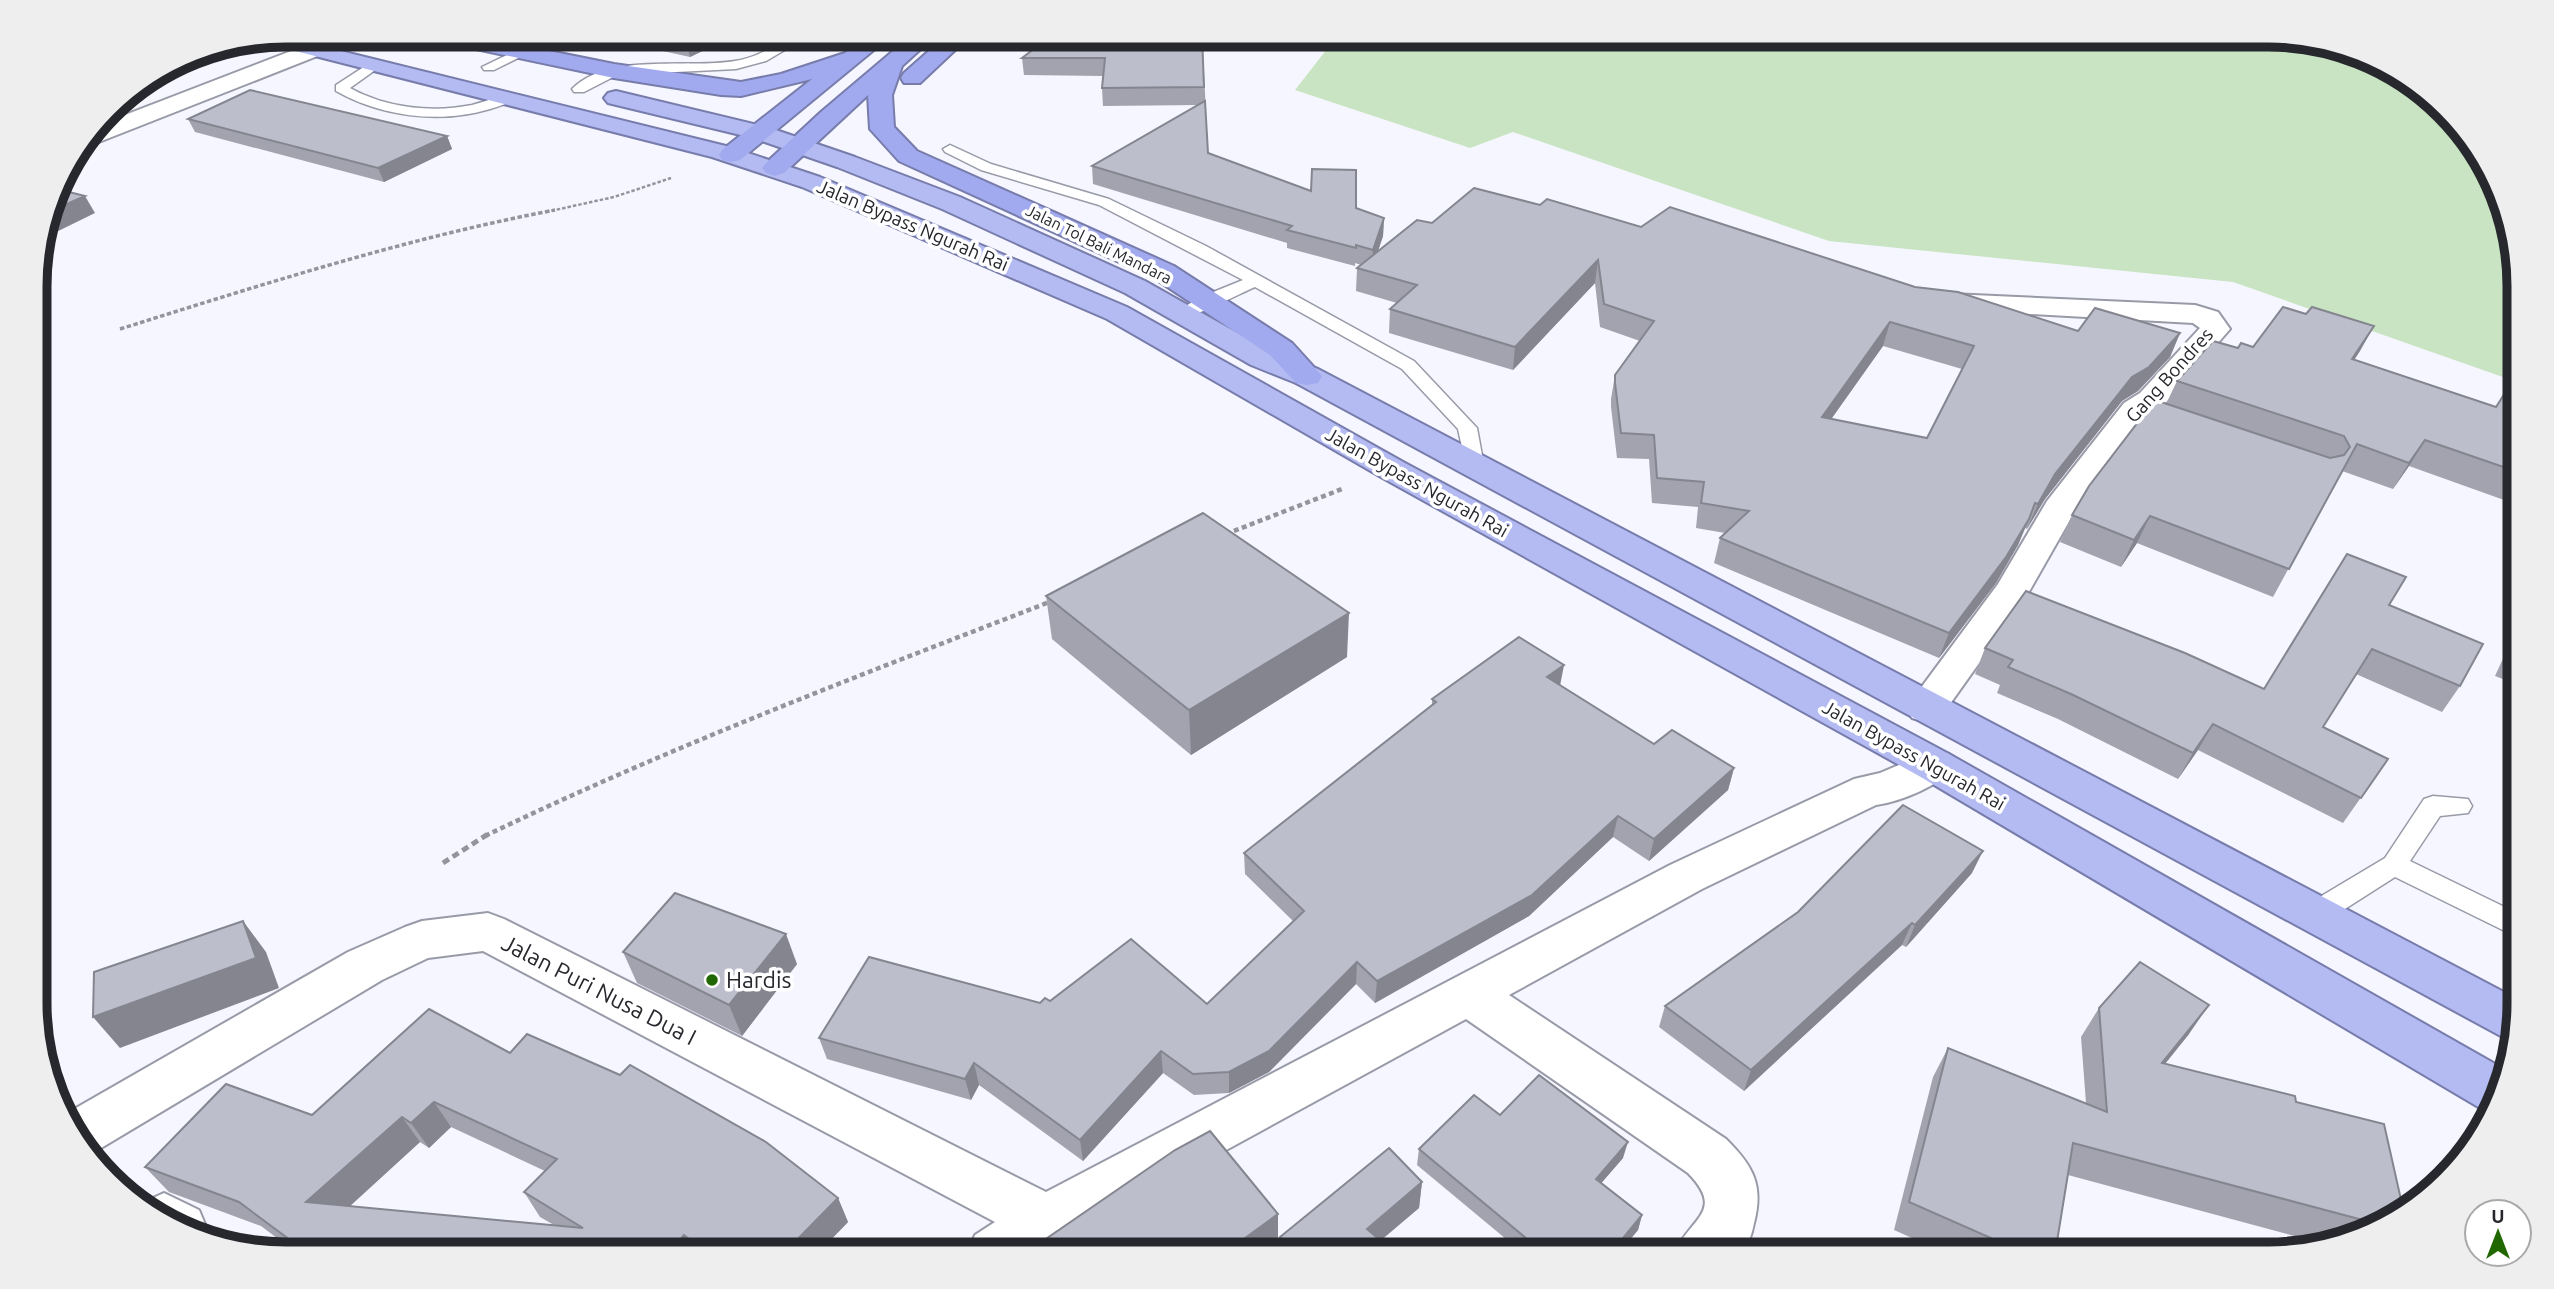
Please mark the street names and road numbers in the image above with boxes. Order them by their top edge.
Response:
street label: Jalan Bypass Ngurah Rai [814,175,1012,275]
street label: Jalan Tol Bali Mandara [1023,201,1175,287]
street label: Gang Bondres [2121,323,2217,427]
street label: Jalan Bypass Ngurah Rai [1322,423,1512,541]
street label: Jalan Bypass Ngurah Rai [1819,696,2009,814]
street label: Jalan Puri Nusa Dua I [498,930,701,1049]

